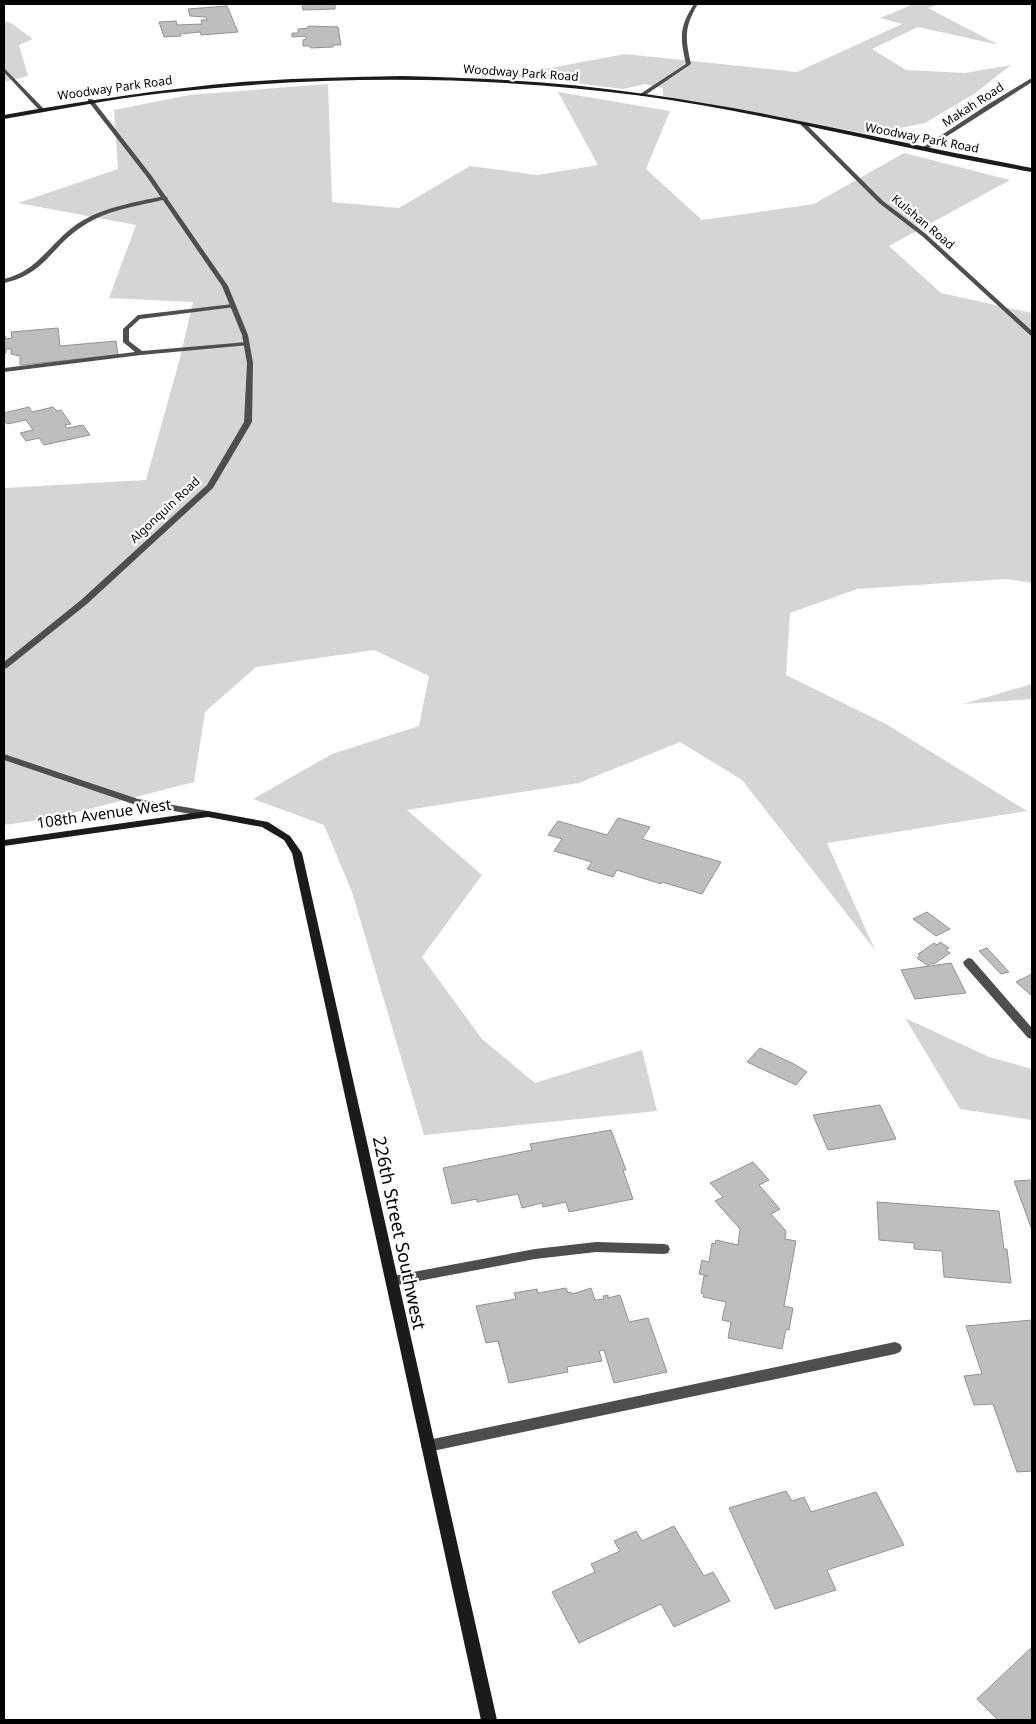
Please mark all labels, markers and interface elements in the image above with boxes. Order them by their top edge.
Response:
street label: Woodway Park Road [463,60,579,85]
street label: Woodway Park Road [57,71,173,104]
street label: Makah Road [939,78,1007,131]
street label: Woodway Park Road [864,118,980,157]
street label: Kulshan Road [888,190,958,253]
street label: Algonquin Road [126,473,203,547]
street label: 108th Avenue West [35,794,173,832]
street label: 226th Street Southwest [368,1134,432,1332]

